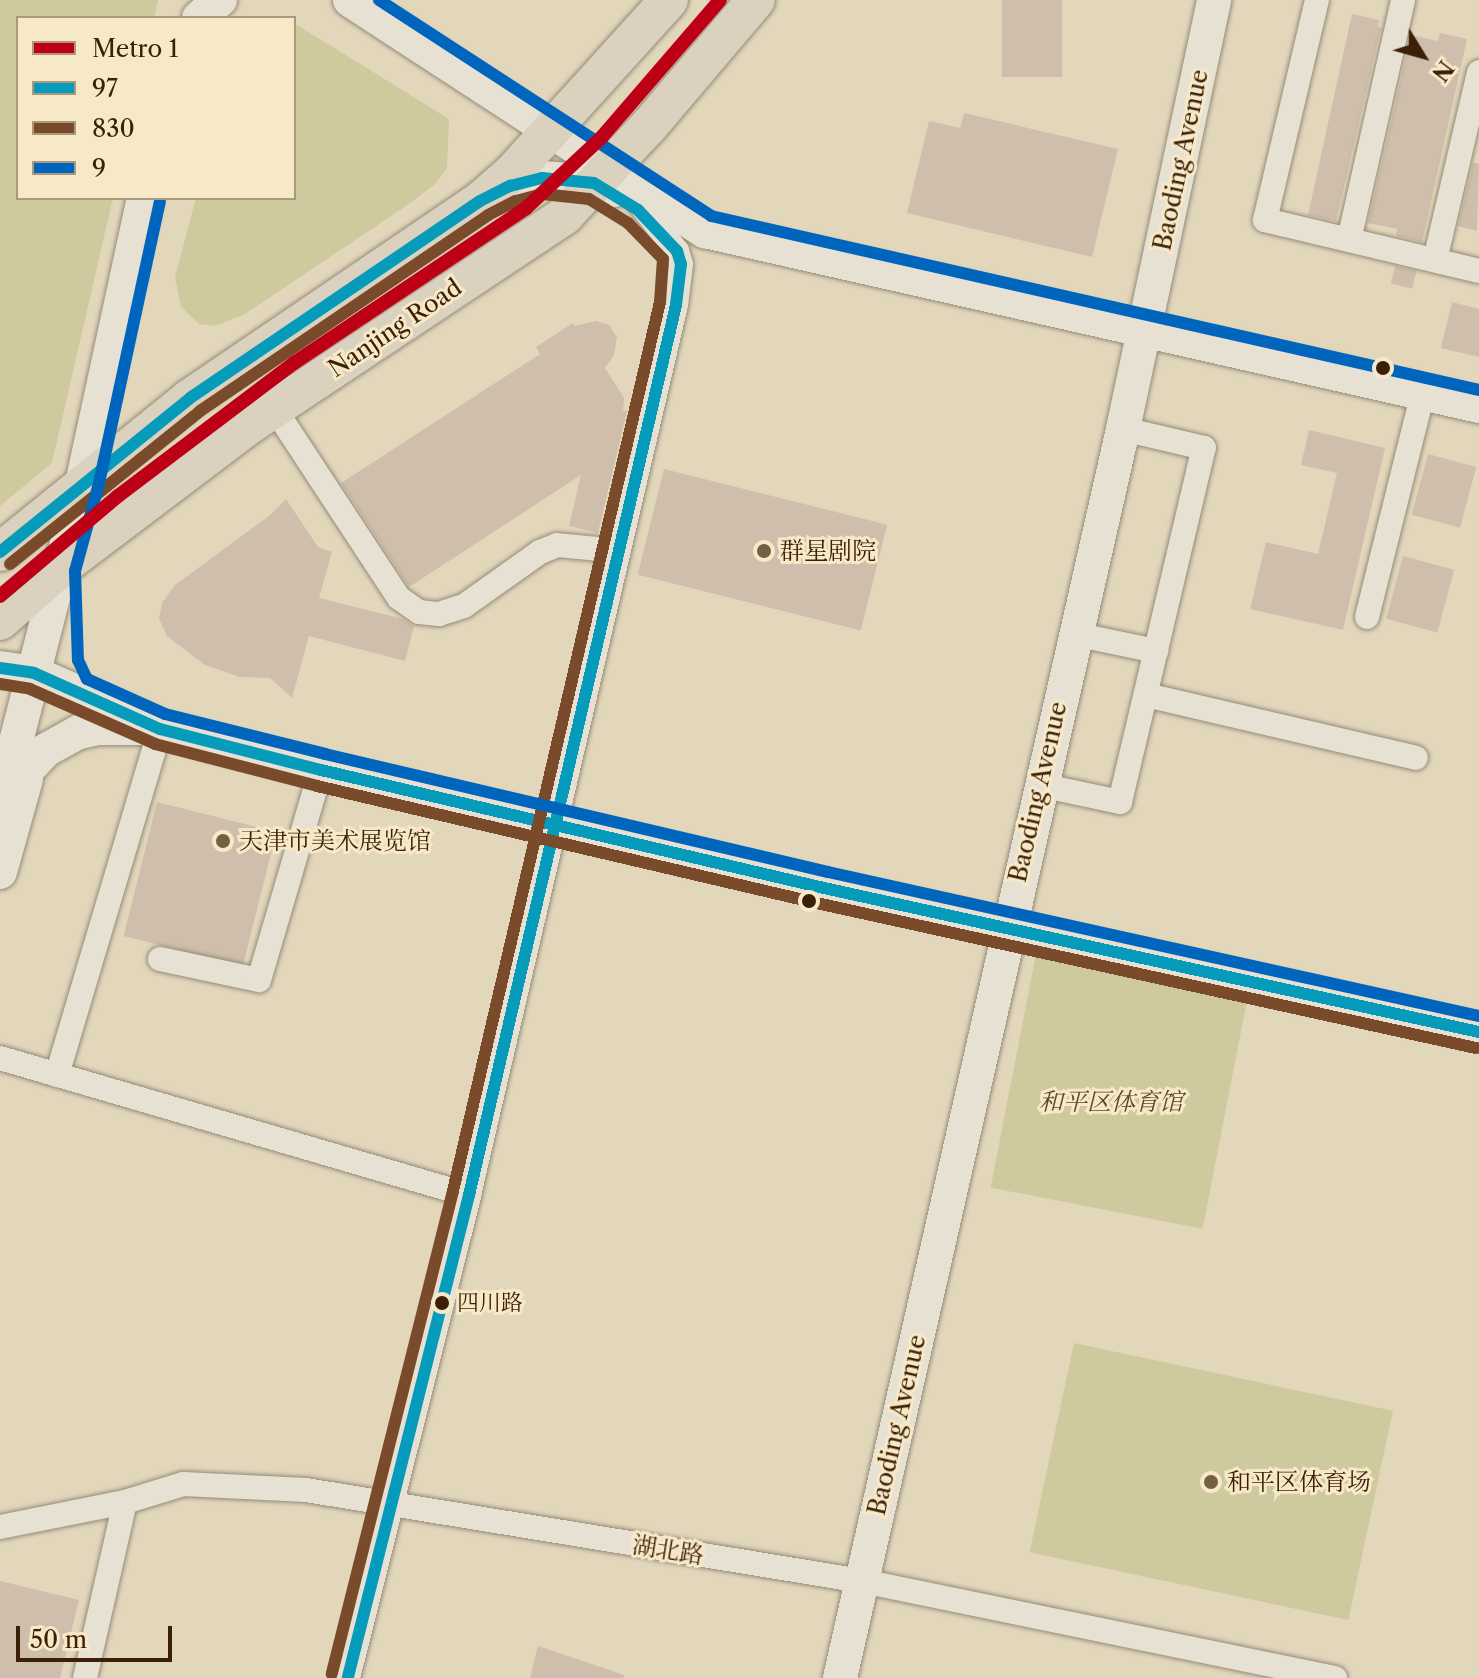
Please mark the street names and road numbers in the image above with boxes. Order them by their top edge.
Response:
street label: Baoding Avenue [1148,66,1214,254]
street label: Nanjing Road [323,273,467,383]
street label: Baoding Avenue [1003,698,1073,886]
street label: Baoding Avenue [862,1331,932,1519]
street label: 湖北路 [630,1530,706,1570]

